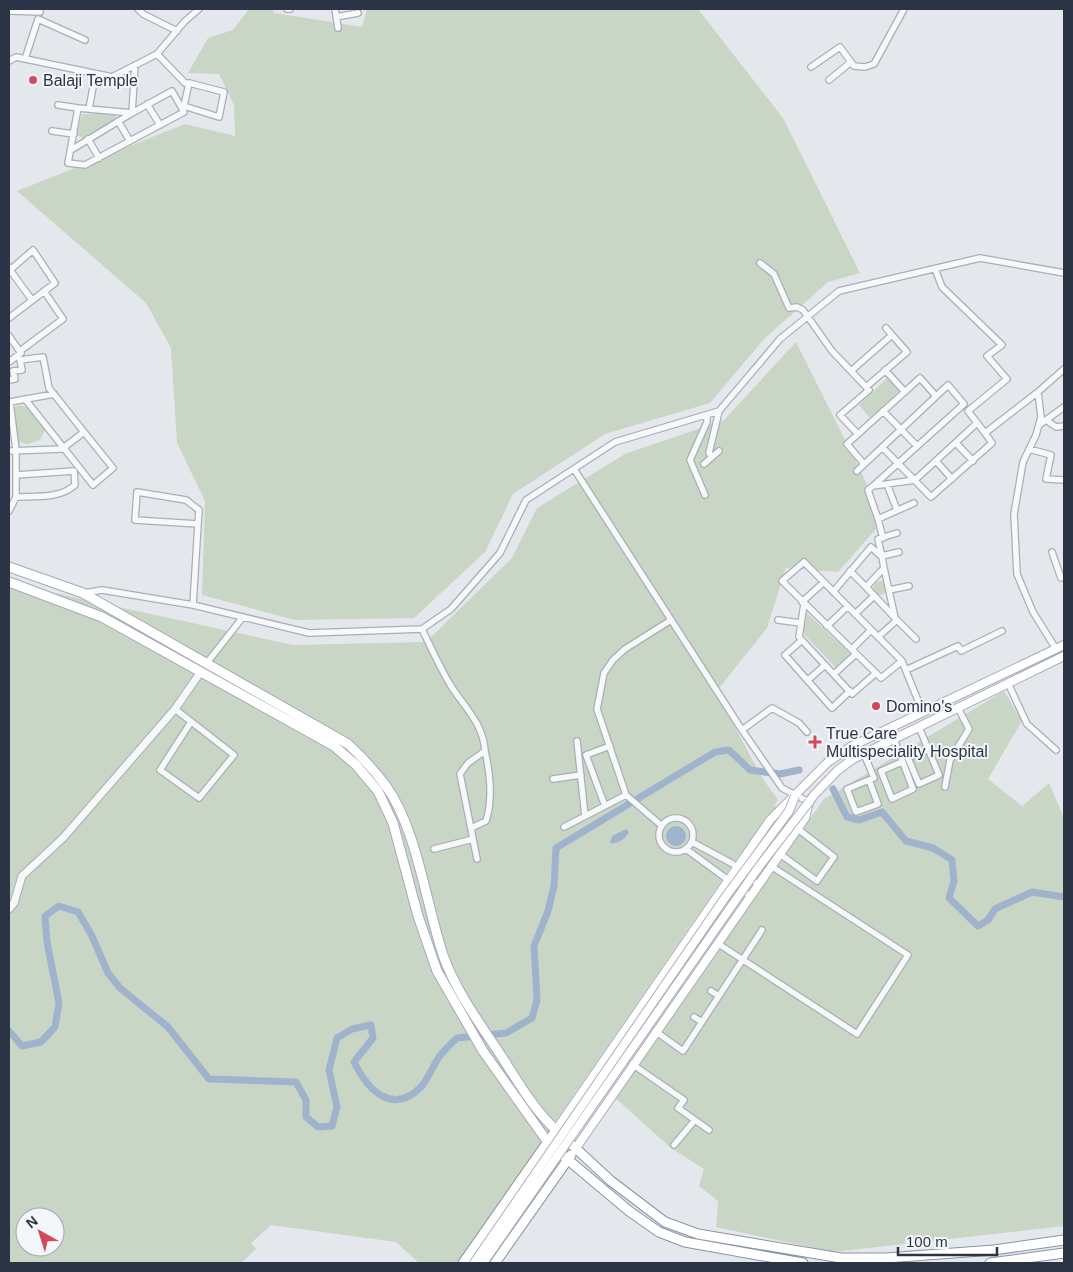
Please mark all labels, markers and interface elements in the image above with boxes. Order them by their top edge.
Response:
place label: Balaji Temple [43,72,138,89]
marker: Balaji Temple [27,74,39,86]
place label: Domino's [886,698,952,715]
marker: Domino's [870,700,882,712]
place label: True Care Multispeciality Hospital [826,725,988,760]
marker: True Care Multispeciality Hospital [808,735,822,749]
north arrow [15,1207,65,1257]
text: N [23,1212,41,1231]
scale bar [898,1224,997,1256]
text: 100 m [906,1233,948,1250]

